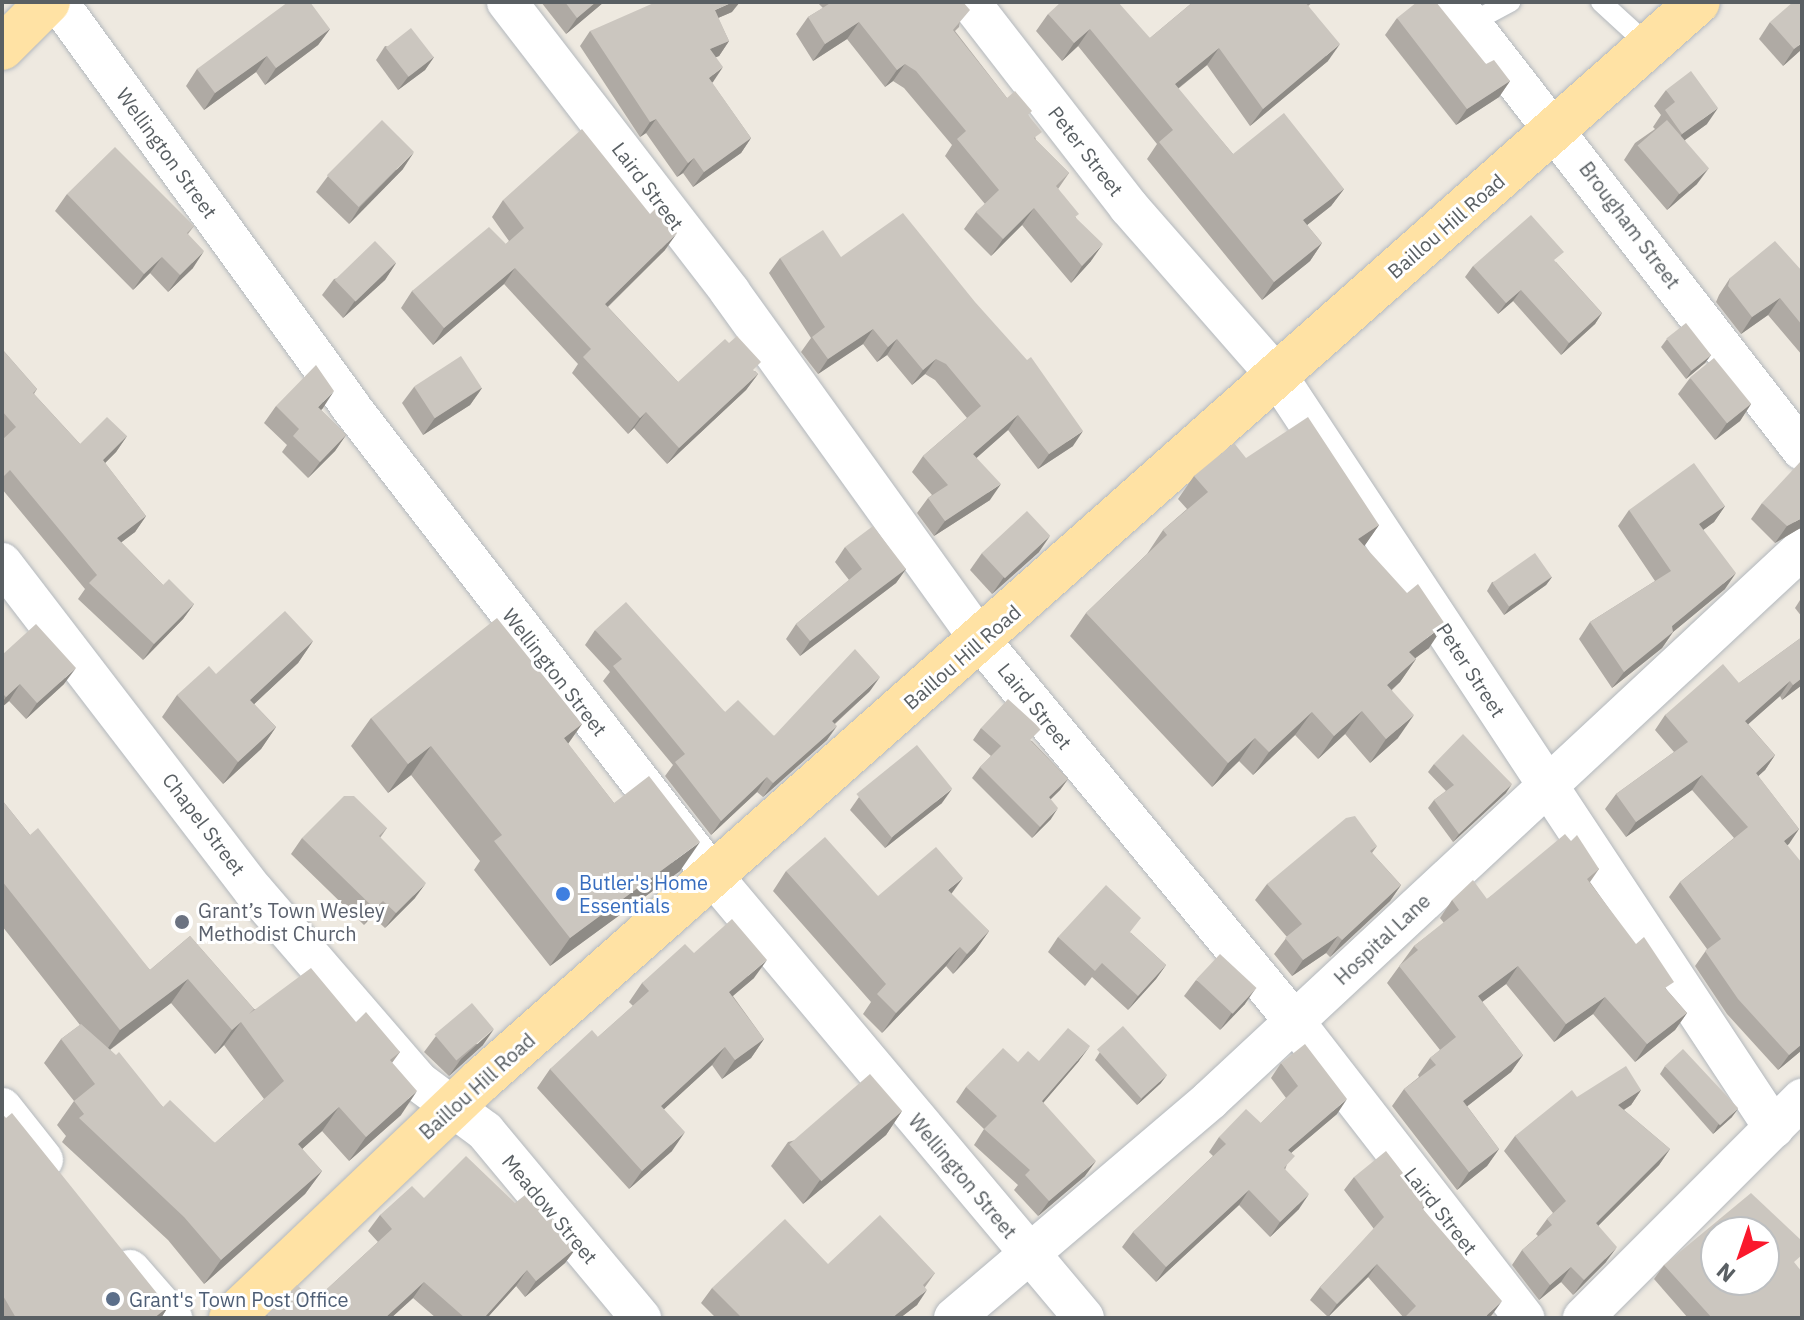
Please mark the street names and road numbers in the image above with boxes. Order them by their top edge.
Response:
street label: Wellington Street [112,83,222,223]
street label: Peter Street [1043,101,1129,201]
street label: Laird Street [607,137,689,235]
street label: Brougham Street [1575,157,1685,293]
street label: Baillou Hill Road [1382,169,1510,283]
street label: Baillou Hill Road [898,600,1026,714]
street label: Wellington Street [498,603,612,741]
street label: Peter Street [1432,618,1510,722]
street label: Laird Street [993,658,1077,754]
street label: Chapel Street [158,768,250,880]
street label: Hospital Lane [1329,888,1435,990]
street label: Baillou Hill Road [414,1028,540,1144]
street label: Wellington Street [904,1109,1022,1243]
street label: Meadow Street [497,1149,603,1269]
street label: Laird Street [1400,1163,1482,1259]

